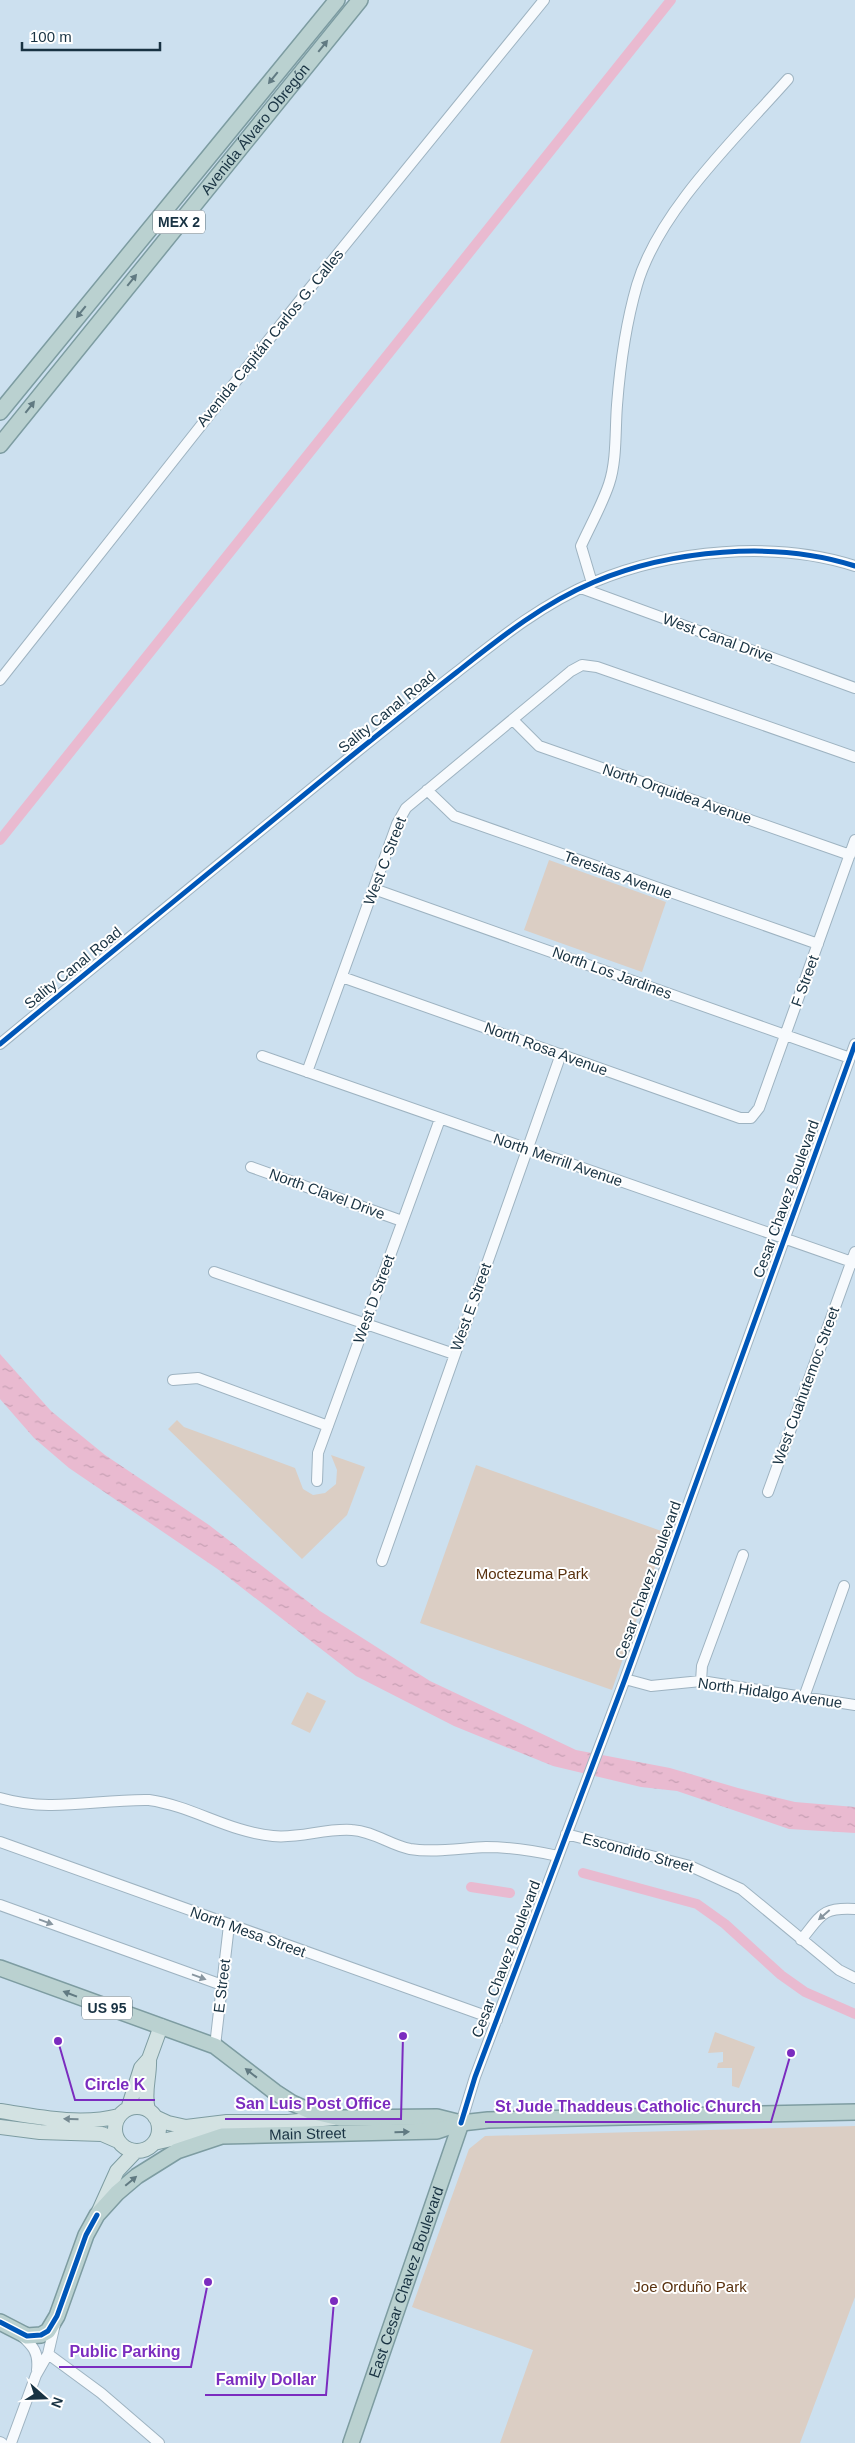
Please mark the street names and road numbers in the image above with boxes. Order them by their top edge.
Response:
street label: Avenida Álvaro Obregón [197,60,313,198]
road number: MEX 2 [153,210,205,233]
street label: Avenida Capitán Carlos G. Calles [193,246,346,430]
street label: West Canal Drive [661,610,776,665]
street label: Sality Canal Road [335,667,439,756]
street label: North Orquidea Avenue [600,760,754,827]
street label: West C Street [360,814,409,907]
street label: Teresitas Avenue [562,847,675,902]
street label: Sality Canal Road [21,923,125,1012]
street label: North Los Jardines [550,943,674,1002]
street label: F Street [787,952,822,1009]
street label: North Rosa Avenue [482,1018,610,1079]
street label: Cesar Chavez Boulevard [749,1118,822,1280]
street label: North Merrill Avenue [491,1129,625,1190]
street label: North Clavel Drive [267,1165,387,1222]
street label: West D Street [350,1251,398,1345]
street label: West E Street [447,1260,495,1353]
street label: West Cuahutemoc Street [769,1304,842,1467]
street label: Cesar Chavez Boulevard [611,1499,684,1661]
street label: North Hidalgo Avenue [697,1674,843,1711]
street label: Escondido Street [581,1830,696,1876]
street label: Cesar Chavez Boulevard [468,1878,543,2040]
street label: North Mesa Street [188,1903,309,1961]
street label: E Street [210,1957,233,2014]
road number: US 95 [82,1996,132,2020]
street label: Main Street [269,2124,347,2143]
street label: East Cesar Chavez Boulevard [365,2184,447,2380]

